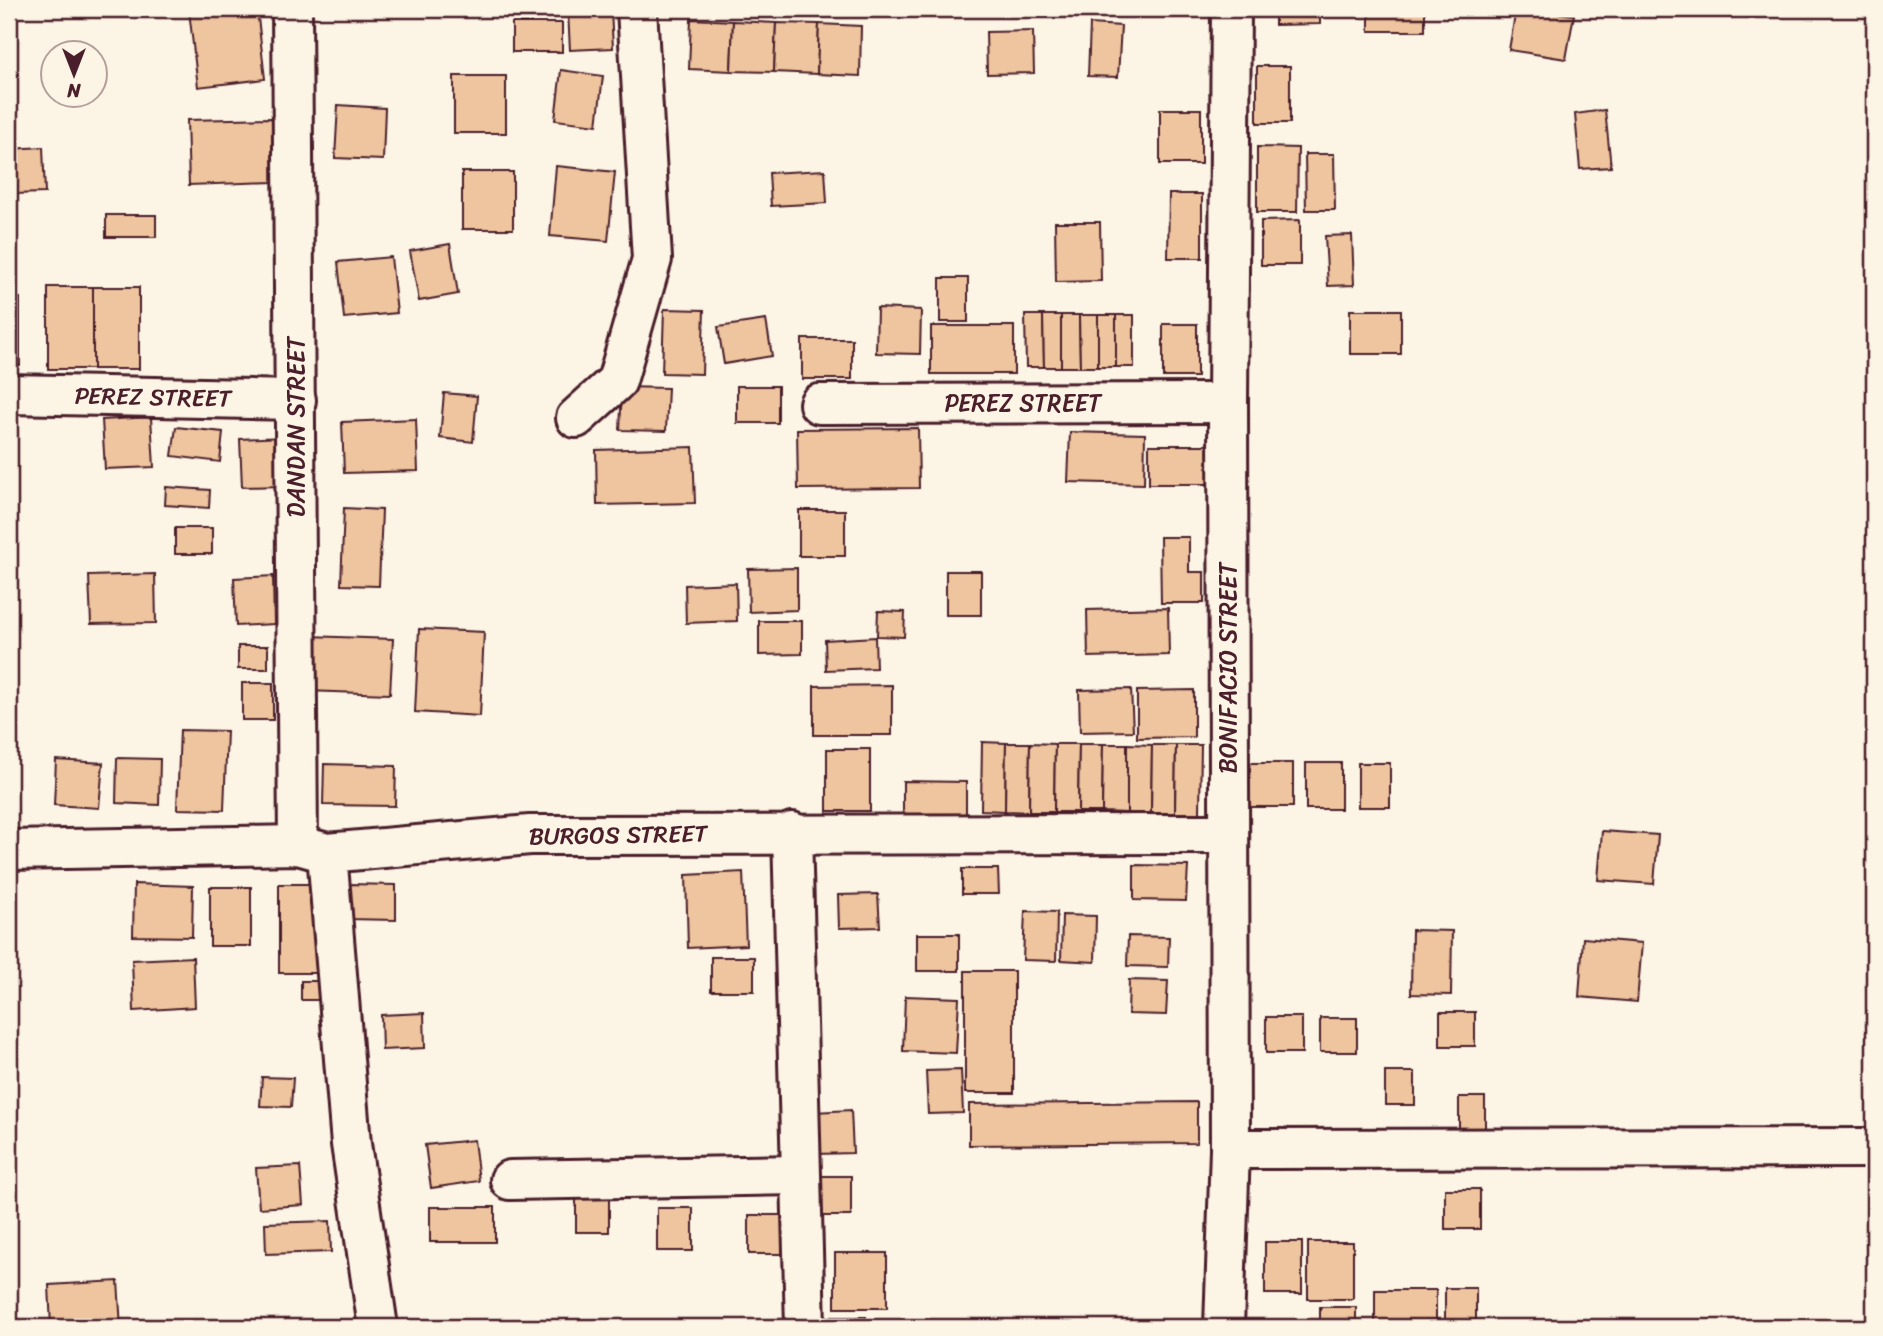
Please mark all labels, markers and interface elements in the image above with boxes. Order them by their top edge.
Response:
north arrow [38,38,108,108]
text: N [67,74,82,107]
street label: DANDAN STREET [275,335,317,517]
street label: PEREZ STREET [74,375,233,419]
street label: PEREZ STREET [945,382,1103,424]
street label: BONIFACIO STREET [1207,561,1249,773]
street label: BURGOS STREET [528,812,709,858]

